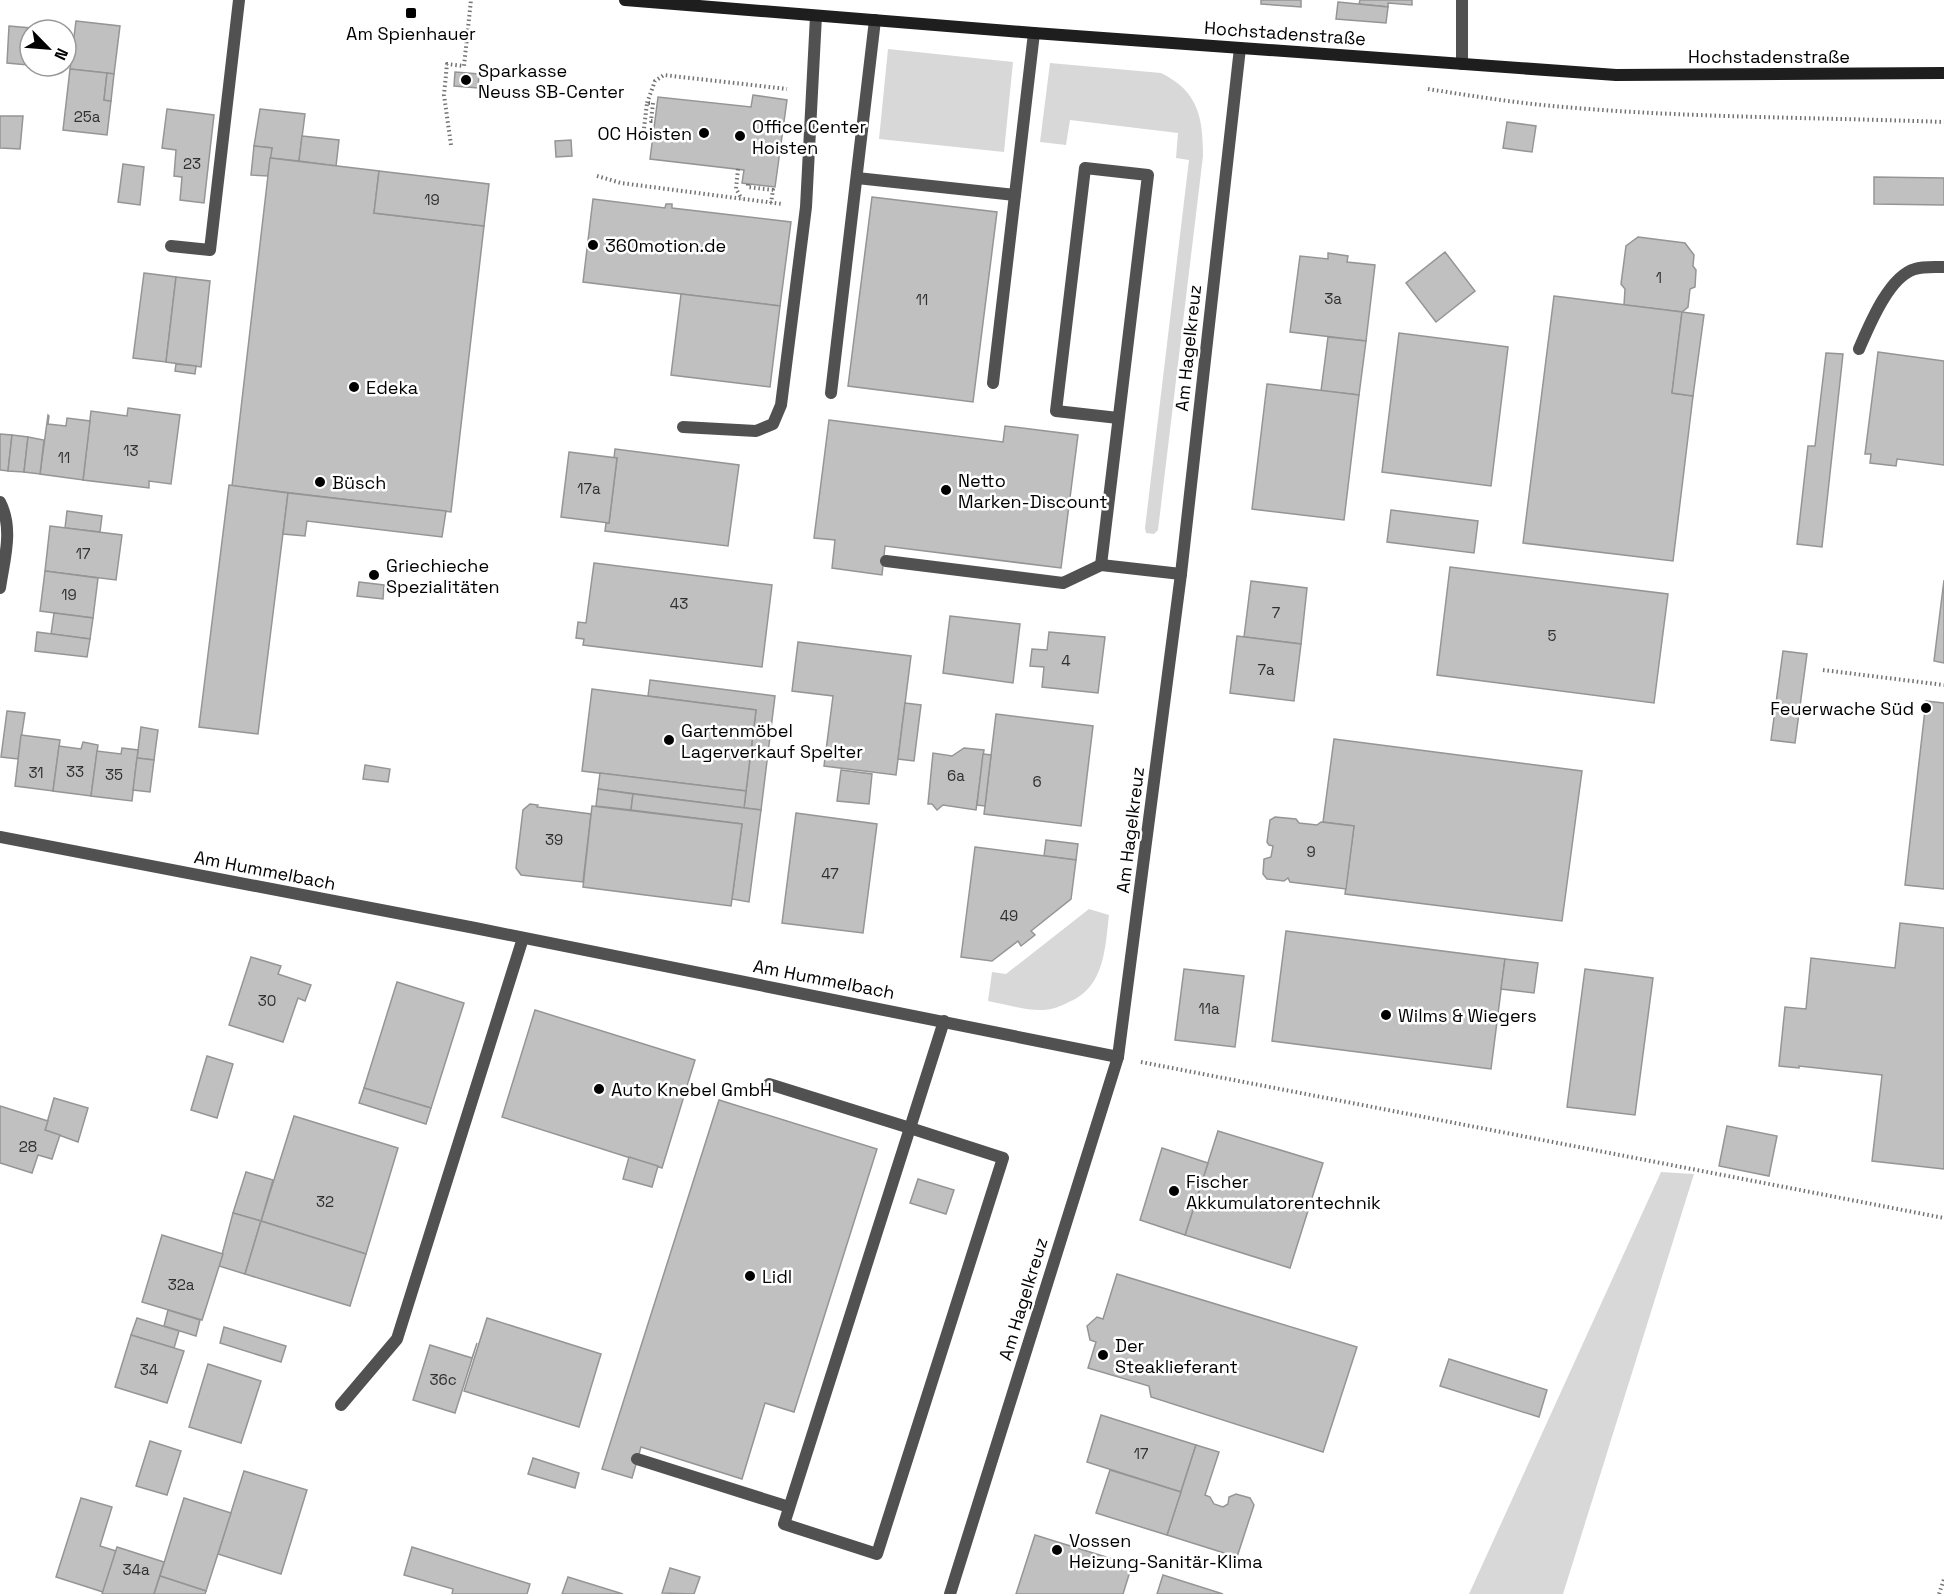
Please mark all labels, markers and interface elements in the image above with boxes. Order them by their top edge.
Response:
marker: Am Spienhauer [404,6,418,20]
street label: Hochstadenstraße [1203,16,1367,50]
north arrow [18,18,78,78]
place label: Am Spienhauer [346,22,476,45]
text: N [49,45,73,63]
street label: Hochstadenstraße [1688,45,1850,68]
place label: Sparkasse Neuss SB-Center [478,59,625,103]
marker: Sparkasse Neuss SB-Center [459,73,473,87]
house number: 25a [74,107,101,126]
place label: Office Center Hoisten [752,115,866,159]
place label: OC Hoisten [598,122,692,145]
marker: OC Hoisten [697,126,711,140]
marker: Office Center Hoisten [733,129,747,143]
house number: 23 [183,154,201,173]
house number: 19 [424,190,440,209]
place label: 360motion.de [605,234,726,257]
marker: 360motion.de [586,238,600,252]
house number: 1 [1656,268,1662,287]
street label: Am Hagelkreuz [1170,284,1206,412]
house number: 3a [1324,289,1342,308]
house number: 11 [916,290,928,309]
place label: Edeka [366,376,418,399]
marker: Edeka [347,380,361,394]
house number: 13 [123,441,139,460]
house number: 11 [58,448,70,467]
place label: Netto Marken-Discount [958,469,1108,513]
place label: Büsch [332,471,386,494]
marker: Büsch [313,475,327,489]
house number: 17a [577,479,601,498]
marker: Netto Marken-Discount [939,483,953,497]
house number: 17 [76,544,90,563]
place label: Griechieche Spezialitäten [386,554,500,598]
marker: Griechieche Spezialitäten [367,568,381,582]
house number: 19 [61,585,77,604]
house number: 43 [670,594,688,613]
house number: 7 [1272,603,1280,622]
house number: 5 [1548,626,1557,645]
house number: 4 [1061,651,1071,670]
house number: 7a [1257,660,1275,679]
place label: Feuerwache Süd [1770,697,1914,720]
marker: Feuerwache Süd [1919,701,1933,715]
place label: Gartenmöbel Lagerverkauf Spelter [681,719,863,763]
marker: Gartenmöbel Lagerverkauf Spelter [662,733,676,747]
house number: 33 [66,762,84,781]
house number: 31 [28,763,44,782]
house number: 35 [105,765,123,784]
street label: Am Hagelkreuz [1111,765,1149,895]
house number: 6a [947,766,965,785]
house number: 6 [1032,772,1042,791]
house number: 39 [545,830,563,849]
house number: 9 [1306,842,1316,861]
street label: Am Hummelbach [192,845,338,895]
house number: 47 [821,864,839,883]
house number: 49 [1000,906,1018,925]
street label: Am Hummelbach [751,954,897,1004]
house number: 30 [258,991,276,1010]
house number: 11a [1198,999,1220,1018]
place label: Wilms & Wiegers [1398,1004,1537,1027]
marker: Wilms & Wiegers [1379,1008,1393,1022]
place label: Auto Knebel GmbH [611,1078,772,1101]
marker: Auto Knebel GmbH [592,1082,606,1096]
house number: 28 [19,1137,37,1156]
place label: Fischer Akkumulatorentechnik [1186,1170,1381,1214]
marker: Fischer Akkumulatorentechnik [1167,1184,1181,1198]
house number: 32 [316,1192,334,1211]
street label: Am Hagelkreuz [993,1235,1053,1363]
place label: Lidl [762,1265,792,1288]
marker: Lidl [743,1269,757,1283]
house number: 32a [168,1275,195,1294]
place label: Der Steaklieferant [1115,1334,1238,1378]
marker: Der Steaklieferant [1096,1348,1110,1362]
house number: 34 [140,1360,158,1379]
house number: 36c [429,1370,457,1389]
house number: 17 [1134,1444,1148,1463]
place label: Vossen Heizung-Sanitär-Klima [1069,1529,1263,1573]
marker: Vossen Heizung-Sanitär-Klima [1050,1543,1064,1557]
house number: 34a [122,1560,150,1579]

